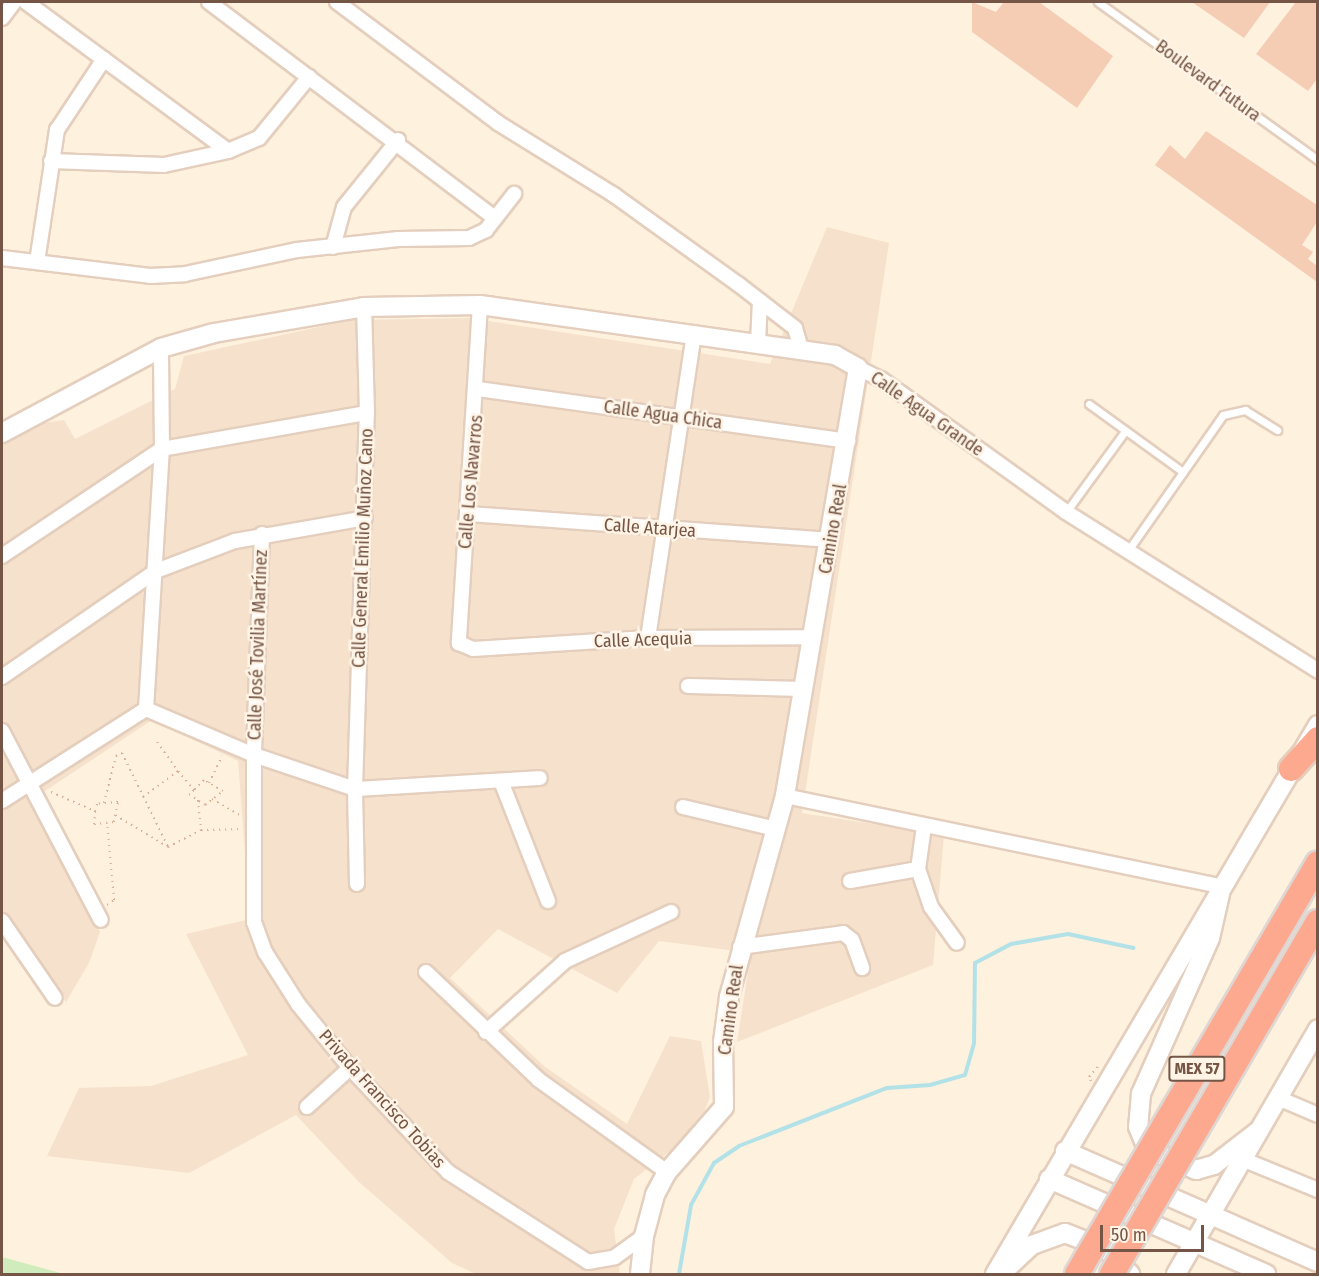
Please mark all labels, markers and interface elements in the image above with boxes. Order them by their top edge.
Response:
street label: Boulevard Futura [1151,36,1265,126]
street label: Calle Agua Grande [866,367,988,461]
street label: Calle Agua Chica [602,396,724,434]
street label: Calle Los Navarros [454,414,488,550]
street label: Calle General Emilio Muñoz Cano [348,428,378,668]
street label: Camino Real [814,482,852,576]
street label: Calle Atarjea [603,514,697,542]
street label: Calle José Tovilia Martínez [244,549,272,741]
street label: Calle Acequia [594,627,692,653]
street label: Camino Real [714,963,748,1057]
street label: Privada Francisco Tobias [314,1025,450,1173]
road number: MEX 57 [1167,1056,1227,1082]
scale bar [1103,1213,1206,1251]
text: 50 m [1111,1224,1147,1246]

